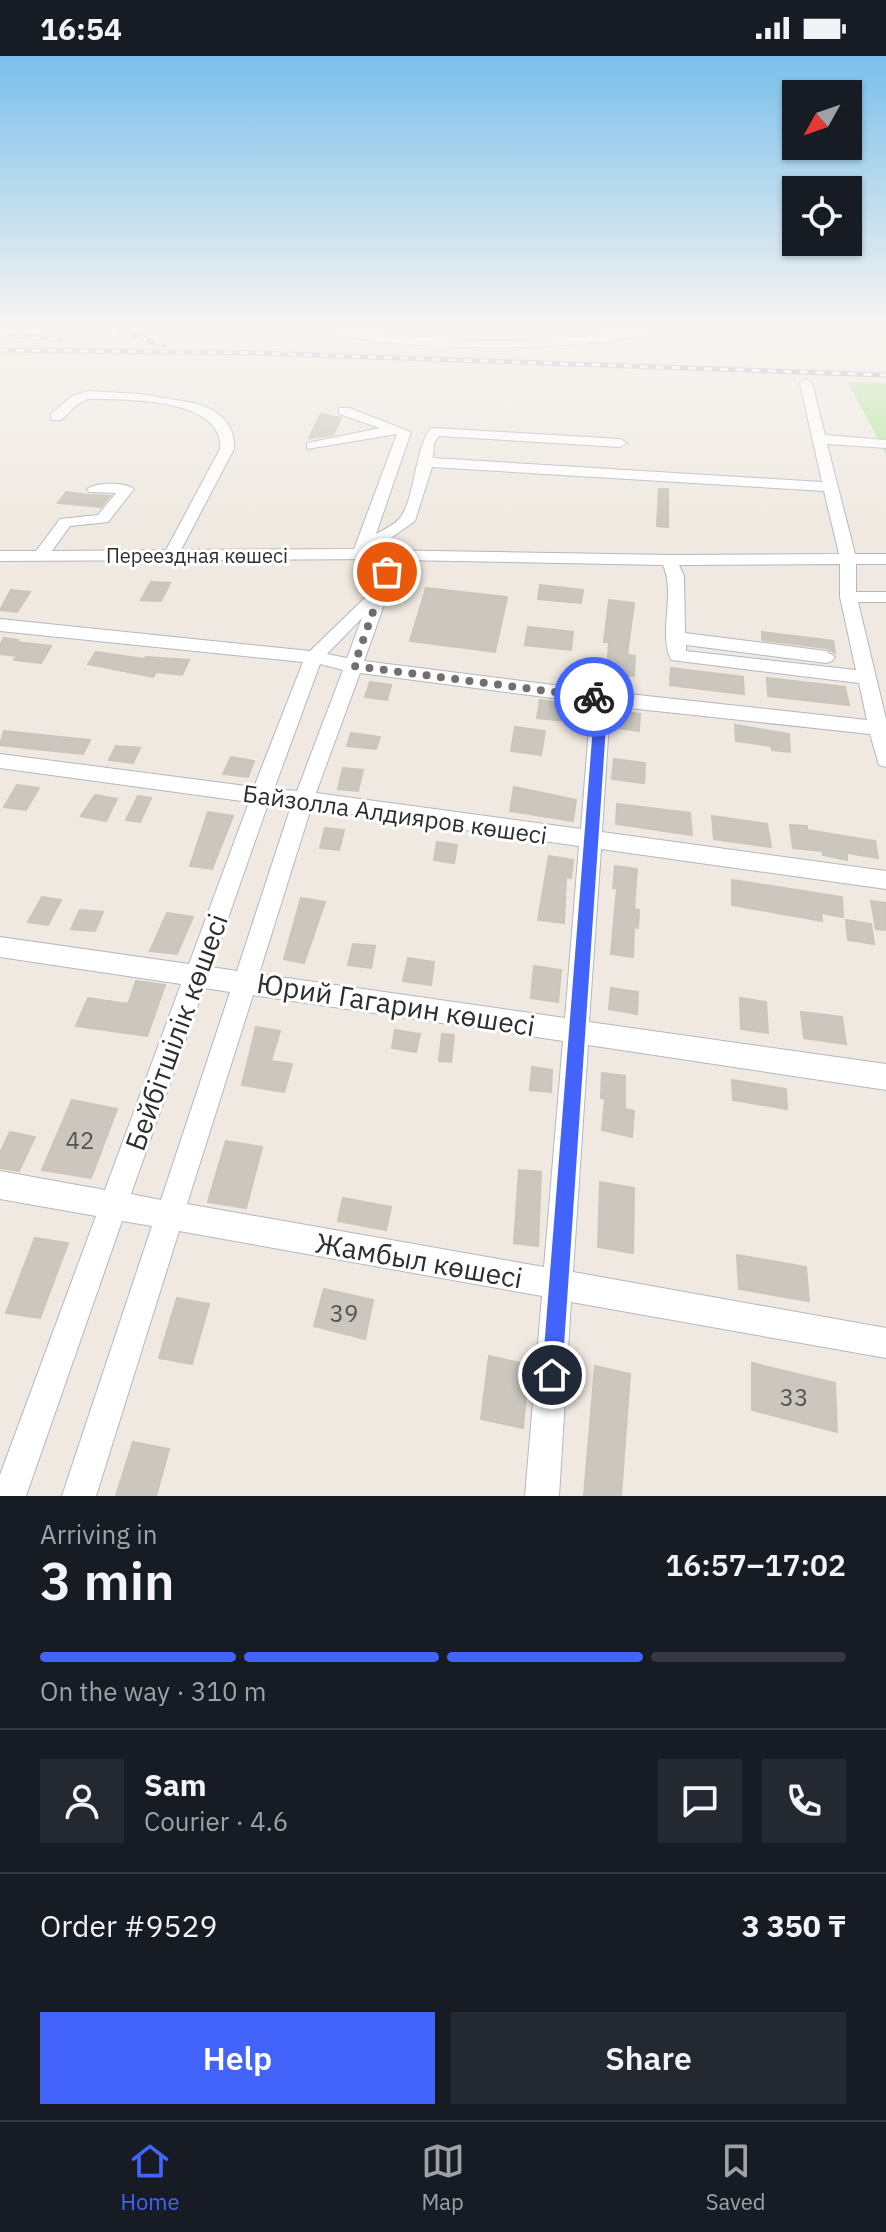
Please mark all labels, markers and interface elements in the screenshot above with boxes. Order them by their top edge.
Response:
text: 16:54 [40,9,122,48]
north arrow [782,80,862,160]
map controls [782,80,862,256]
button: locate [782,176,862,256]
pin [353,538,421,606]
street label: Переездная көшесі [106,542,288,569]
icon: bag [365,550,409,594]
courier [554,657,634,737]
icon: bike [572,675,616,719]
street label: Байзолла Алдияров көшесі [241,777,549,851]
street label: Бейбітшілік көшесі [116,909,236,1155]
street label: Юрий Гагарин көшесі [254,964,538,1044]
house number: 42 [66,1124,94,1156]
street label: Жамбыл көшесі [313,1224,525,1296]
house number: 39 [330,1297,358,1329]
pin [518,1341,586,1409]
icon: home [530,1353,574,1397]
house number: 33 [780,1381,808,1413]
text: Arriving in [40,1517,157,1551]
text: 16:57–17:02 [665,1545,846,1584]
text: 3 min [40,1547,175,1614]
text: On the way · 310 m [40,1674,266,1708]
button: person [40,1759,124,1843]
button: chat [658,1759,742,1843]
button: phone [762,1759,846,1843]
text: Sam [144,1765,207,1804]
text: Courier · 4.6 [144,1804,288,1838]
text: Order #9529 [40,1906,217,1945]
text: 3 350 ₸ [742,1906,846,1945]
button: Help [40,2012,435,2104]
button: Share [451,2012,846,2104]
tab: Home [120,2139,180,2216]
tab: Map [421,2139,465,2216]
tab: Saved [706,2139,765,2216]

